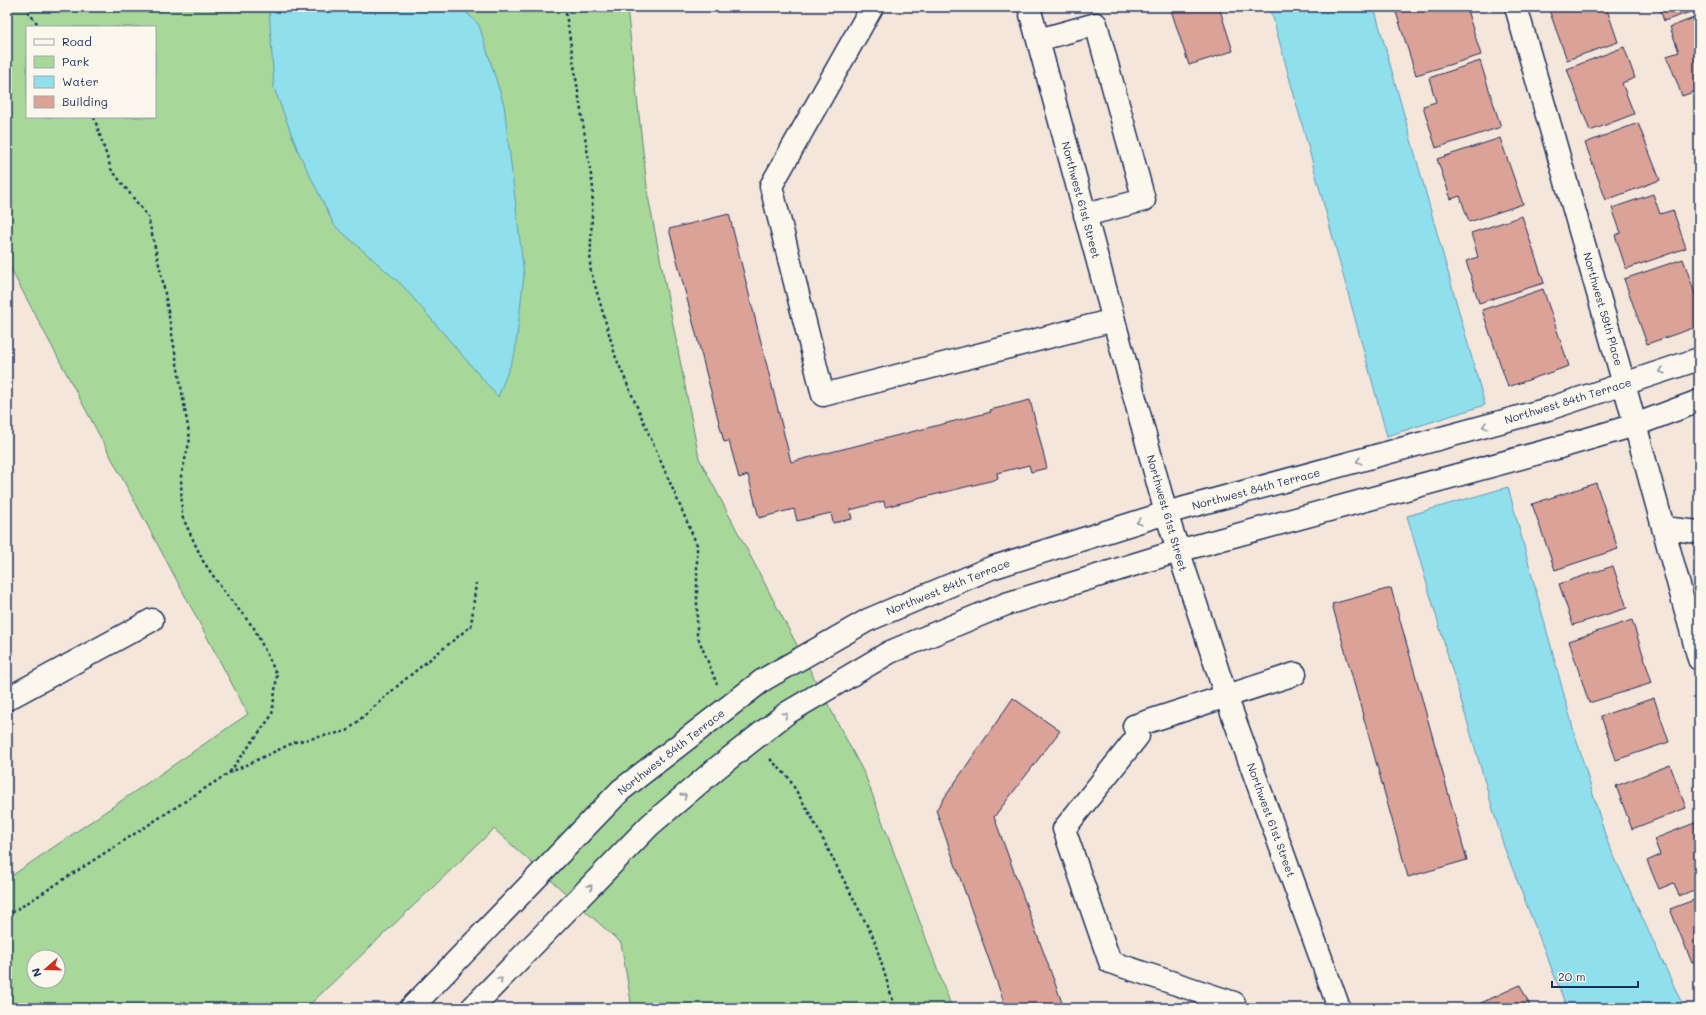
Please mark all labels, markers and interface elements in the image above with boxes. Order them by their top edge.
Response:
legend [26,26,156,118]
text: Road [62,33,92,49]
text: Park [62,53,89,69]
text: Water [62,73,99,89]
text: Building [62,93,108,109]
street label: Northwest 61st Street [1059,140,1104,260]
street label: Northwest 59th Place [1580,250,1627,368]
one-way arrow [1659,366,1666,375]
street label: Northwest 84th Terrace [1503,374,1633,427]
one-way arrow [1481,422,1488,430]
street label: Northwest 61st Street [1144,453,1191,573]
one-way arrow [1356,456,1362,464]
street label: Northwest 84th Terrace [1190,464,1322,513]
one-way arrow [1136,517,1143,526]
street label: Northwest 84th Terrace [884,555,1012,618]
street label: Northwest 84th Terrace [614,705,727,798]
one-way arrow [781,713,788,720]
street label: Northwest 61st Street [1244,761,1299,879]
one-way arrow [679,794,686,801]
one-way arrow [585,884,593,892]
north arrow [26,949,66,989]
scale bar [1552,963,1638,989]
text: N [28,966,45,979]
text: 20 m [1558,968,1586,984]
one-way arrow [495,977,502,985]

